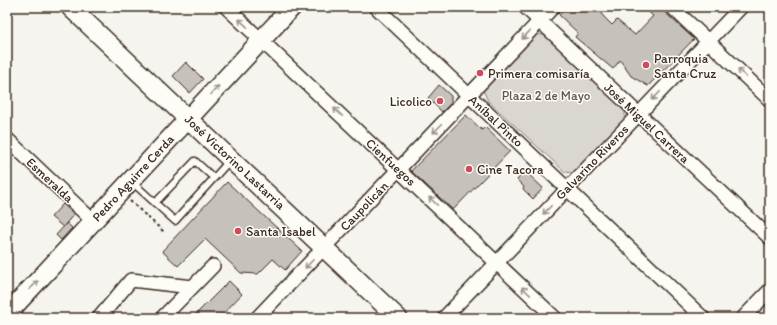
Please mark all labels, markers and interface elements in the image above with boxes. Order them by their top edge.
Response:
one-way arrow [238,18,248,28]
one-way arrow [522,30,531,40]
place label: Parroquia Santa Cruz [654,51,716,81]
marker: Parroquia Santa Cruz [641,60,651,70]
place label: Primera comisaría [488,66,590,81]
marker: Primera comisaría [475,68,485,78]
one-way arrow [737,69,747,78]
street label: José Miguel Carrera [601,80,693,167]
one-way arrow [210,85,220,95]
park label: Plaza 2 de Mayo [502,88,591,103]
one-way arrow [651,91,661,101]
street label: Aníbal Pinto [466,92,527,150]
place label: Licolico [390,94,432,109]
marker: Licolico [435,96,445,106]
one-way arrow [333,107,343,116]
street label: José Victorino Lastarria [182,112,289,213]
street label: Galvarino Riveros [552,121,632,203]
one-way arrow [432,124,442,134]
street label: Pedro Aguirre Cerda [89,131,177,225]
street label: Cienfuegos [363,135,419,189]
street label: Esmeralda [23,155,77,206]
place label: Cine Tacora [477,162,544,177]
marker: Cine Tacora [464,164,474,174]
street label: Caupolicán [337,178,392,234]
one-way arrow [428,196,438,206]
one-way arrow [542,205,552,215]
place label: Santa Isabel [246,224,316,239]
marker: Santa Isabel [233,226,243,236]
one-way arrow [304,259,314,269]
one-way arrow [29,280,39,290]
one-way arrow [522,287,532,296]

